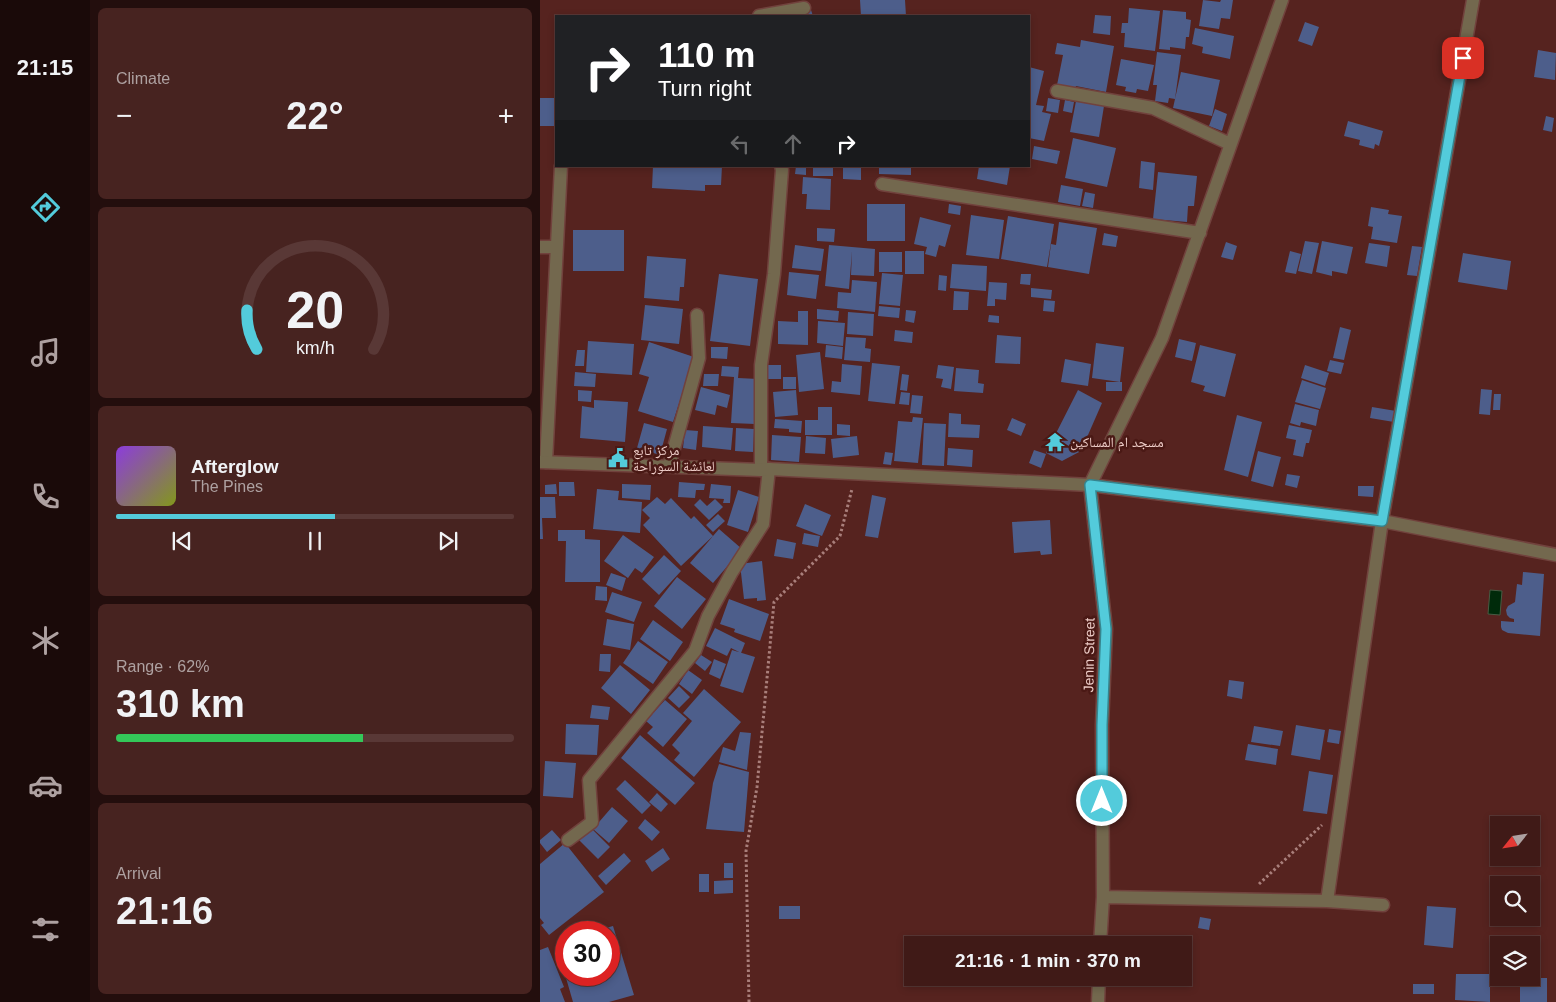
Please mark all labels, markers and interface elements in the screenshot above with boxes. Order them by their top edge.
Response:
icon: right [575,35,640,100]
text: 110 m [658,35,755,74]
pin [1442,37,1484,79]
icon: arrive [1449,44,1477,72]
text: 21:15 [17,55,73,80]
text: Climate [116,70,170,87]
text: Turn right [658,76,751,101]
text: 22° [286,95,344,137]
text: − [116,100,132,131]
text: + [498,100,514,131]
icon: left [726,130,754,158]
icon: ahead [779,130,807,158]
icon: right [832,130,860,158]
icon: directions [28,190,63,225]
text: 20 [286,281,344,339]
icon: music [28,335,63,370]
text: km/h [296,338,334,358]
temple icon: مسجد ام المساكين [1044,431,1066,453]
place label: مسجد ام المساكين [1070,434,1164,452]
place label: مركز تابع لعائشة السوراحة [633,442,715,475]
public building icon: مركز تابع لعائشة السوراحة [607,447,629,469]
text: Afterglow [191,456,279,477]
text: The Pines [191,478,263,495]
icon: phone [28,479,63,514]
icon: previous [168,527,196,555]
icon: pause [301,527,329,555]
icon: next [434,527,462,555]
street label: Jenin Street [1080,617,1098,692]
icon: climate [28,623,63,658]
text: Range · 62% [116,658,209,675]
text: 310 km [116,683,245,725]
icon: car [28,768,63,803]
position arrow [1075,774,1127,826]
north arrow [1490,816,1540,866]
map controls [1490,816,1540,986]
text: Arrival [116,865,161,882]
button: search [1490,876,1540,926]
text: 21:16 [116,890,213,932]
icon: filters [28,912,63,947]
speed limit sign: 30 [555,921,620,986]
button: layers [1490,936,1540,986]
text: 21:16 · 1 min · 370 m [955,950,1141,971]

